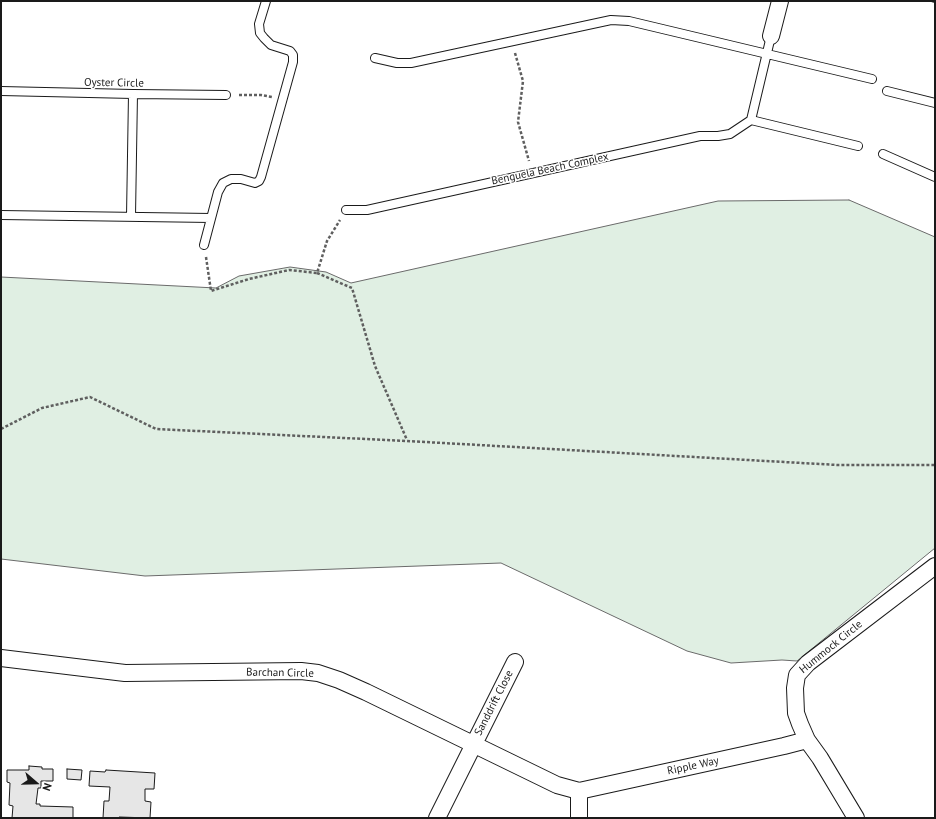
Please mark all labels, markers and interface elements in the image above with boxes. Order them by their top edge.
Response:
street label: Oyster Circle [84,76,144,90]
street label: Benguela Beach Complex [490,150,610,188]
street label: Hummock Circle [797,618,865,676]
street label: Barchan Circle [246,666,314,680]
street label: Sanddrift Close [472,668,516,738]
street label: Ripple Way [666,754,720,778]
north arrow [16,763,56,803]
text: N [39,781,55,793]

